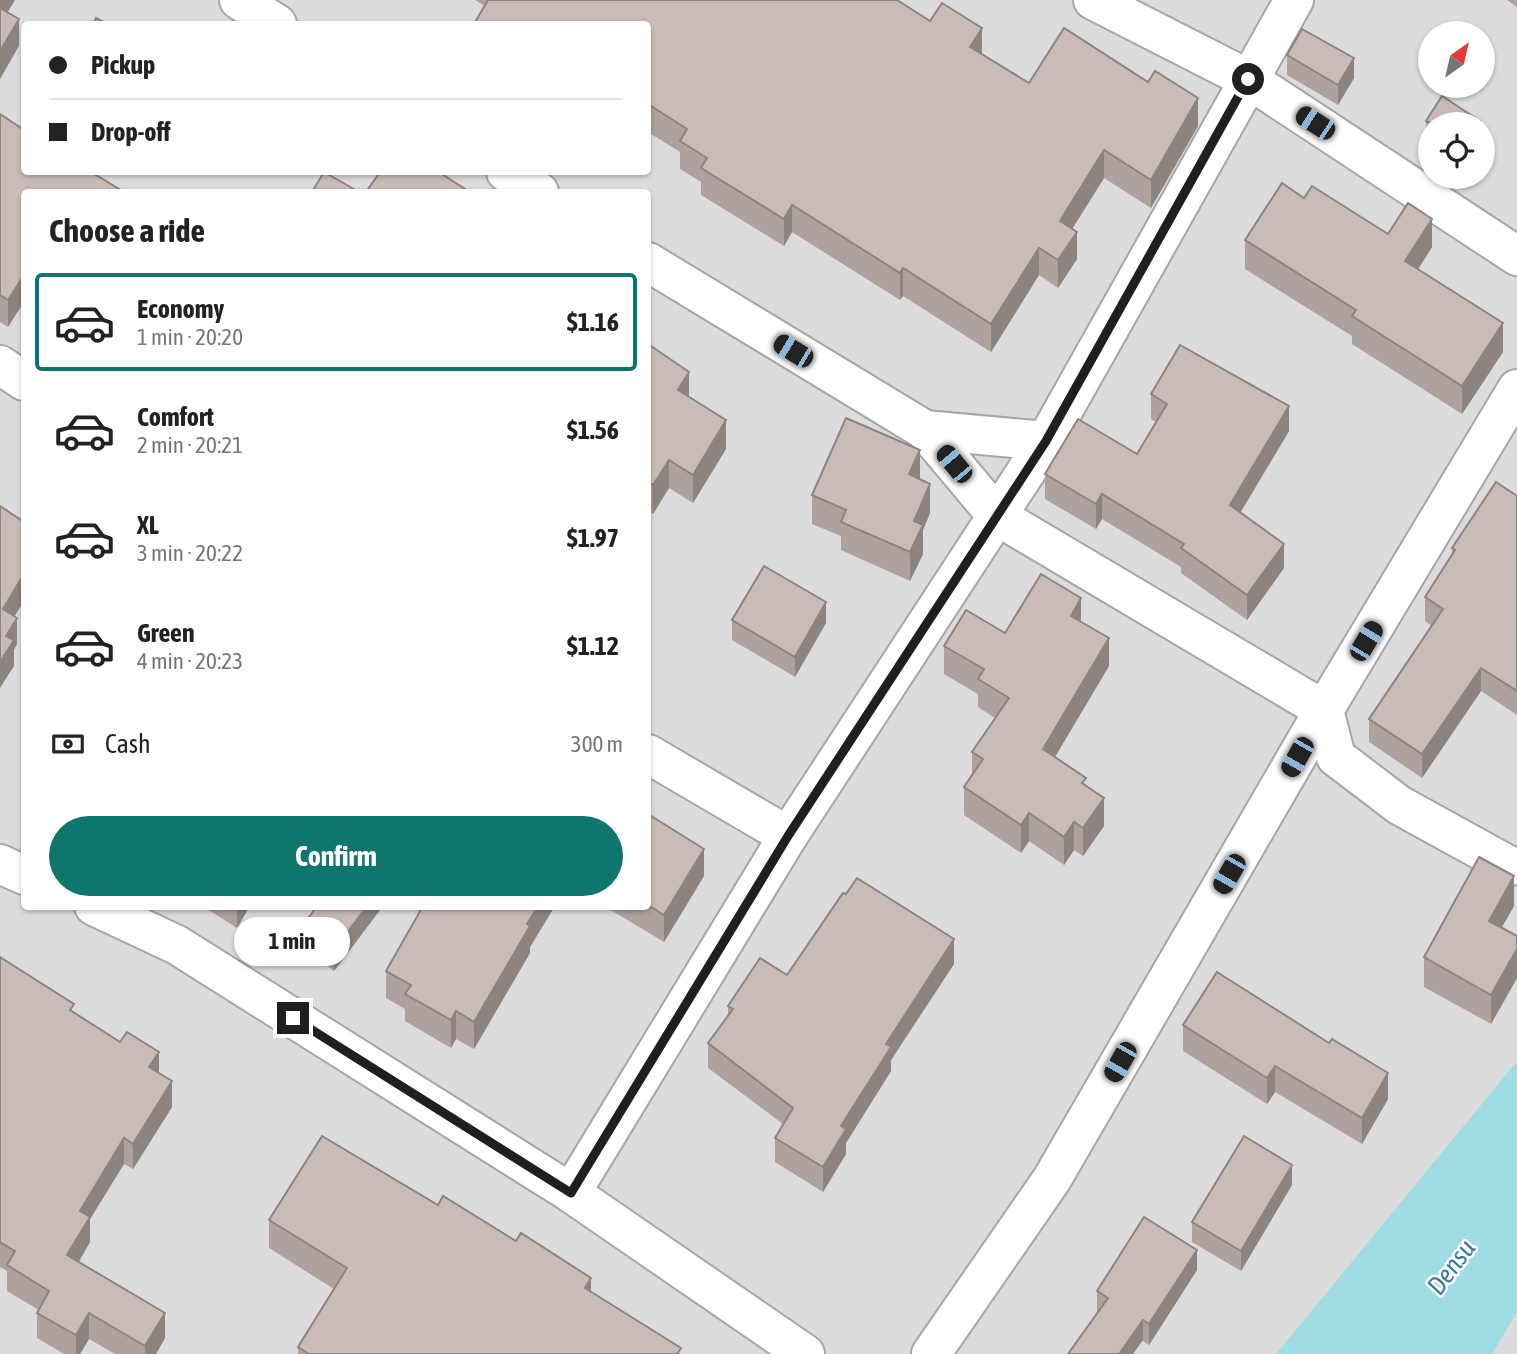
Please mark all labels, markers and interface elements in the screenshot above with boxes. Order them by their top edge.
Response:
north arrow [1418,21,1494,98]
map controls [1418,21,1495,189]
text: Pickup [91,50,155,80]
route start [1232,63,1264,95]
car [1292,103,1339,143]
button: locate [1418,112,1495,189]
text: Drop-off [91,117,171,147]
text: Choose a ride [49,212,205,249]
icon: car [53,291,116,354]
text: Economy [137,294,224,324]
text: $1.16 [567,307,619,337]
text: 1 min · 20:20 [137,324,243,350]
car [770,331,817,371]
icon: car [53,399,116,462]
text: Comfort [137,402,214,432]
text: $1.56 [567,415,619,445]
text: 2 min · 20:21 [137,432,243,458]
car [933,441,976,487]
icon: car [53,507,116,570]
text: XL [137,510,159,540]
text: $1.97 [567,523,619,553]
text: 3 min · 20:22 [137,540,243,566]
icon: car [53,615,116,678]
text: Green [137,618,195,648]
car [1347,618,1386,664]
text: $1.12 [567,631,619,661]
text: 4 min · 20:23 [137,648,243,674]
icon: cash [49,725,87,763]
text: Cash [105,729,151,759]
text: 300 m [571,731,623,757]
car [1278,734,1317,780]
button: Confirm [49,816,623,896]
car [1210,851,1249,897]
callout: 1 min [235,916,351,965]
text: 1 min [269,928,315,954]
route end [277,1002,309,1034]
car [1101,1039,1140,1085]
water label: Densu [1421,1234,1481,1300]

